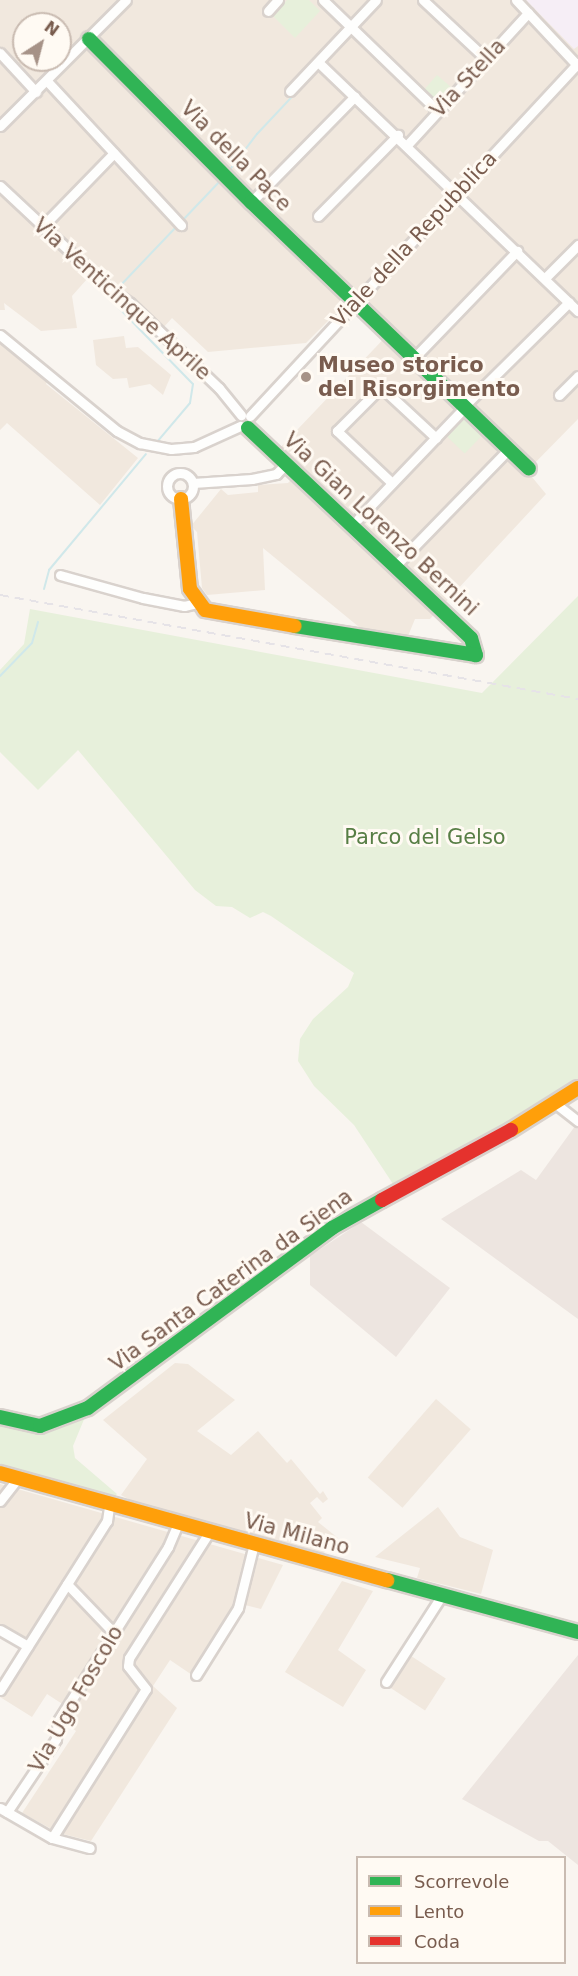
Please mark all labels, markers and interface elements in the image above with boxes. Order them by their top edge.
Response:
north arrow [12,12,72,72]
text: N [41,17,63,40]
street label: Via Stella [425,33,511,123]
street label: Via della Pace [176,96,296,216]
street label: Viale della Repubblica [326,146,502,332]
street label: Via Venticinque Aprile [28,213,216,385]
place label: Museo storico del Risorgimento [318,352,520,402]
marker: Museo storico del Risorgimento [299,370,313,384]
street label: Via Gian Lorenzo Bernini [278,427,484,621]
park label: Parco del Gelso [344,824,506,850]
street label: Via Santa Caterina da Siena [105,1183,357,1377]
street label: Via Milano [242,1508,352,1560]
street label: Via Ugo Foscolo [24,1621,128,1777]
legend [356,1856,566,1964]
text: Scorrevole [414,1871,509,1892]
text: Lento [414,1901,464,1922]
text: Coda [414,1931,460,1952]

